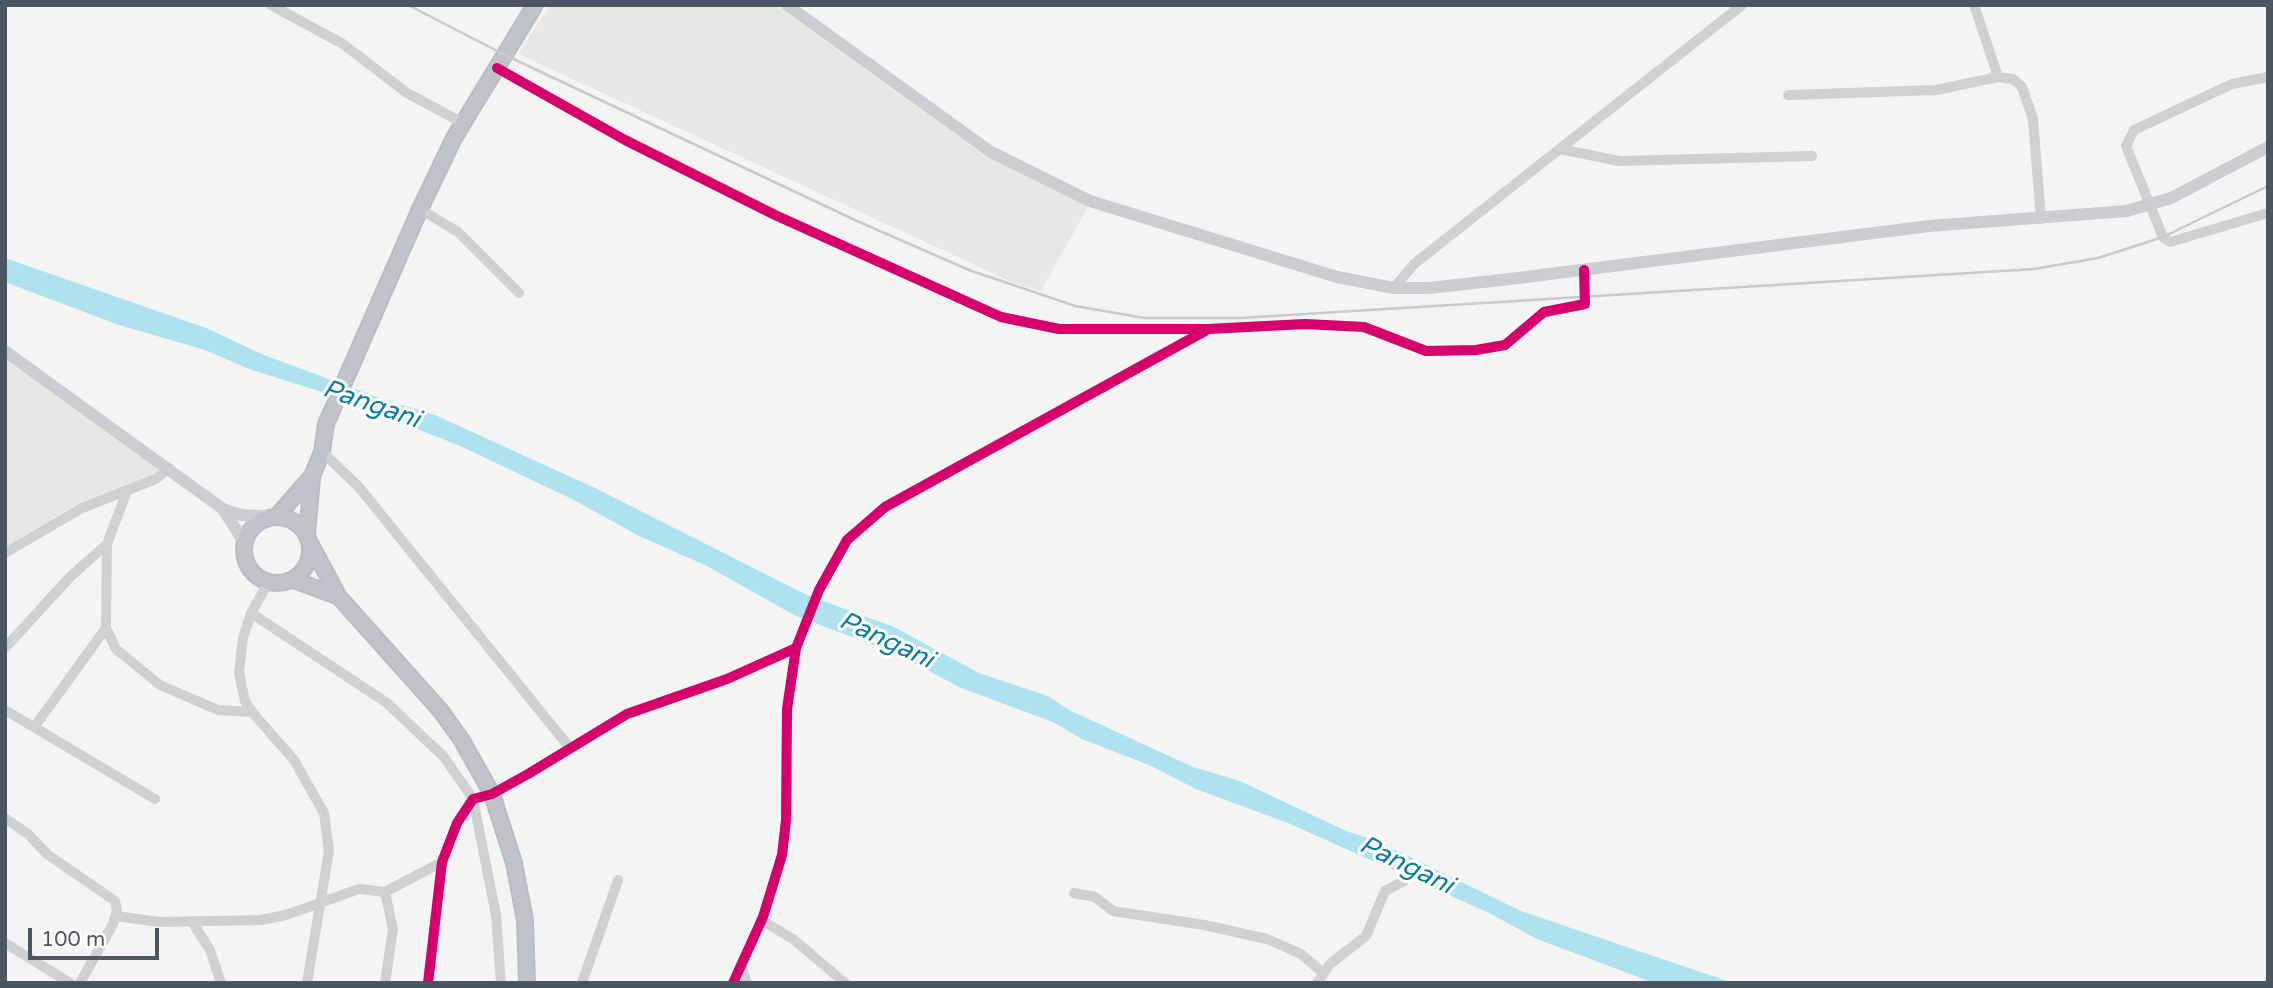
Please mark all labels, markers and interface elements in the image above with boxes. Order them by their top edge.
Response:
water label: Pangani [318,374,424,436]
water label: Pangani [834,606,938,676]
water label: Pangani [1354,830,1458,902]
scale bar [32,914,163,958]
text: 100 m [41,927,105,952]

